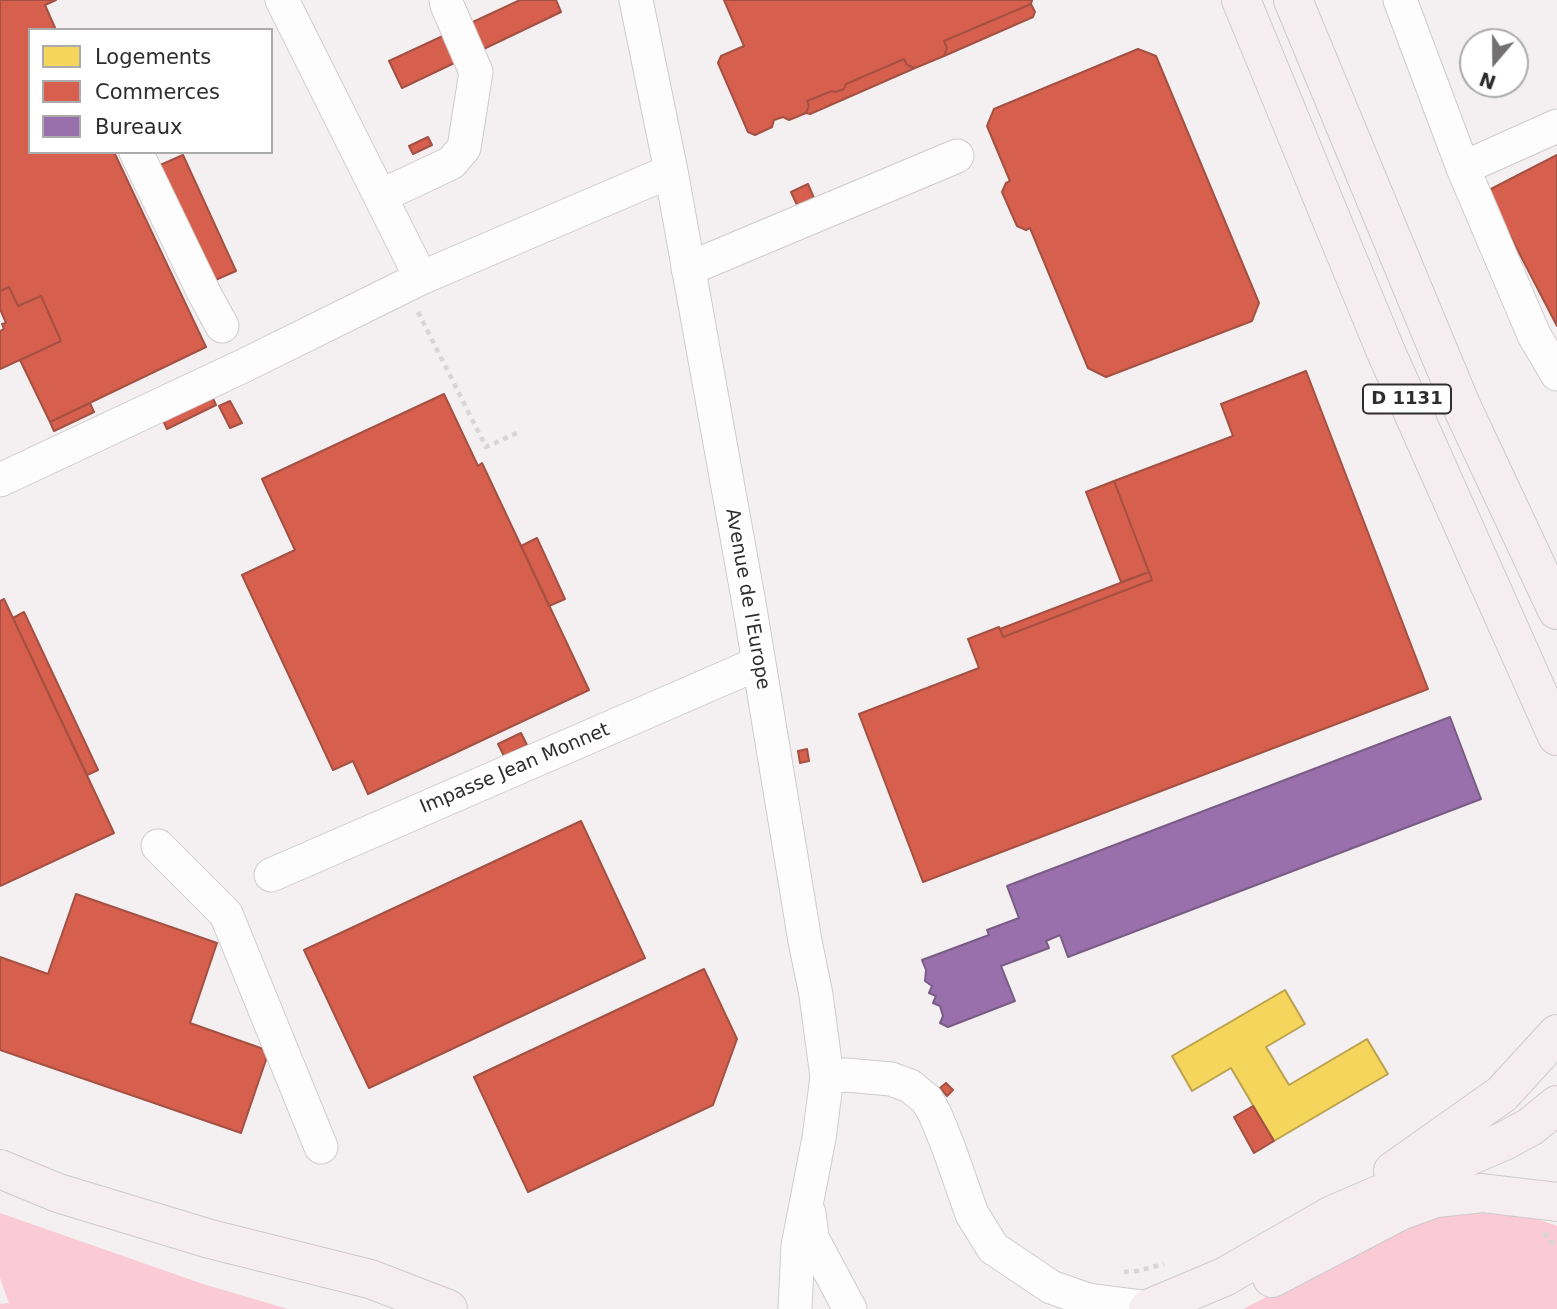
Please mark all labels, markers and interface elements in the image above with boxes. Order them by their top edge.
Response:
legend [28,28,273,154]
north arrow [1459,28,1529,98]
text: Logements [95,45,211,69]
text: N [1476,68,1499,94]
text: Commerces [95,80,220,104]
text: Bureaux [95,115,182,139]
road number: D 1131 [1363,384,1451,414]
street label: Avenue de l'Europe [720,507,774,691]
street label: Impasse Jean Monnet [417,719,613,819]

